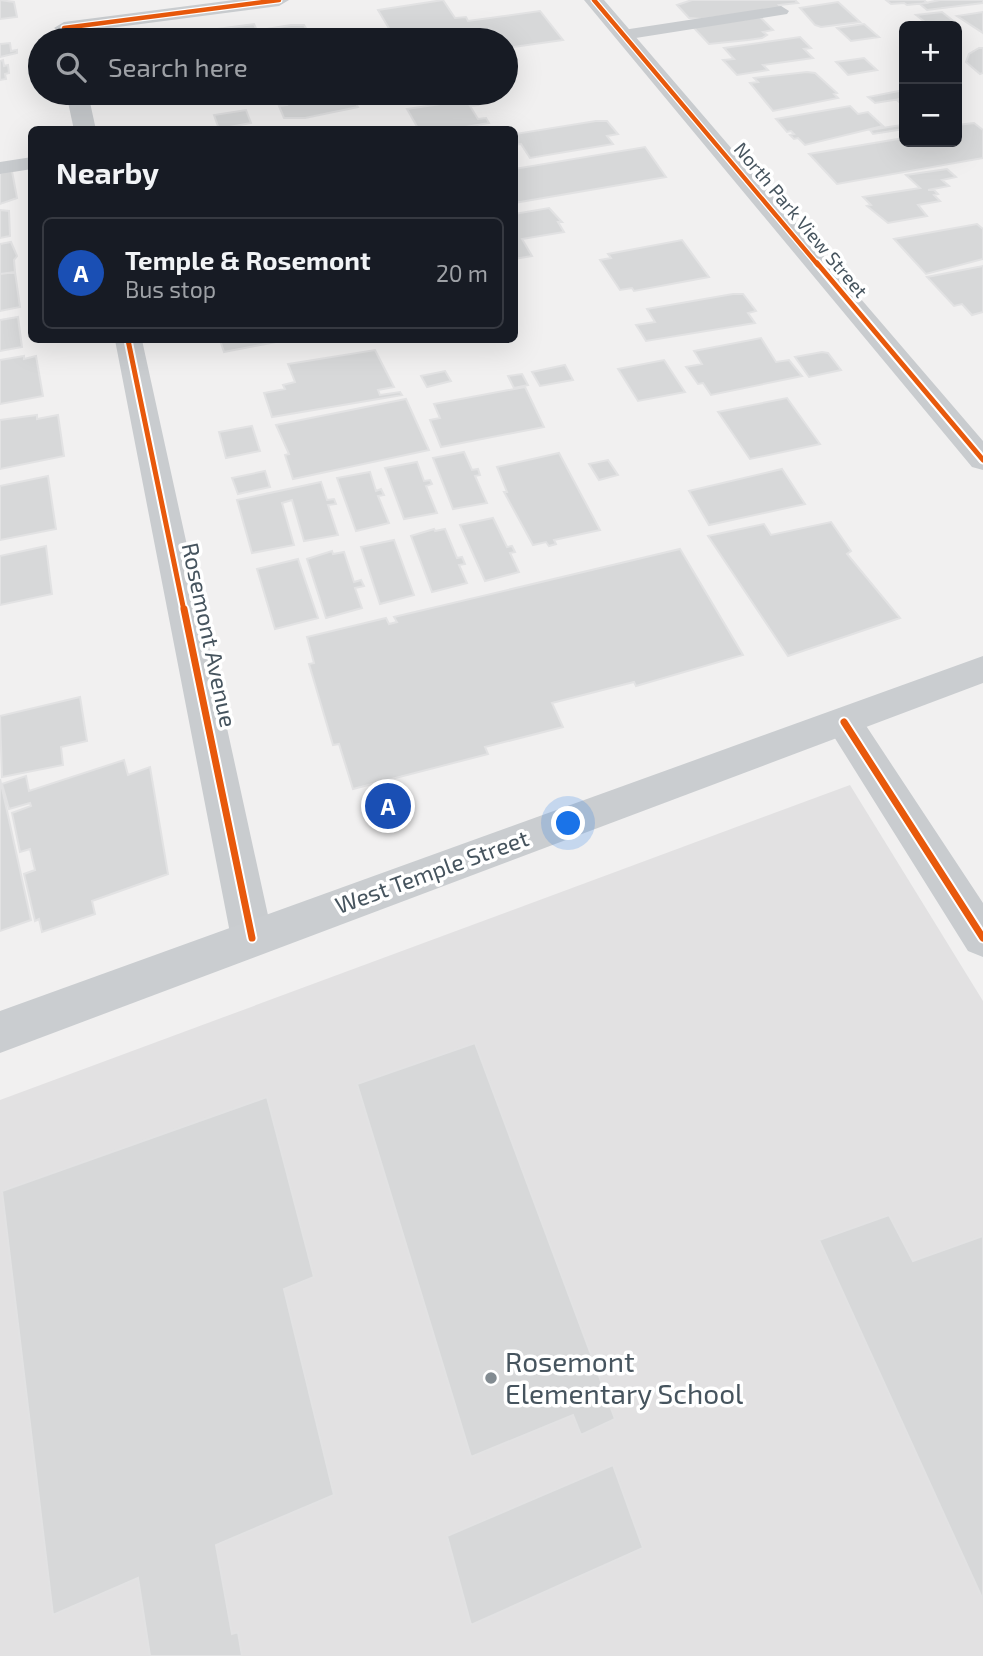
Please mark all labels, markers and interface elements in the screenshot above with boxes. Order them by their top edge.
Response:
map controls [899,21,962,147]
button: + [899,21,962,84]
search box [28,28,518,105]
icon: search [52,48,90,86]
text: Search here [108,51,248,82]
button: − [899,84,962,147]
street label: North Park View Street [730,137,873,302]
text: Nearby [56,154,159,190]
text: Temple & Rosemont [125,244,371,275]
text: A [73,259,89,287]
text: 20 m [436,259,488,287]
text: Bus stop [125,275,216,303]
street label: Rosemont Avenue [177,540,243,730]
pin: A [365,780,411,832]
your location [551,806,585,840]
street label: West Temple Street [331,823,532,919]
place label: Rosemont Elementary School [505,1344,744,1410]
marker: Rosemont Elementary School [483,1370,499,1386]

